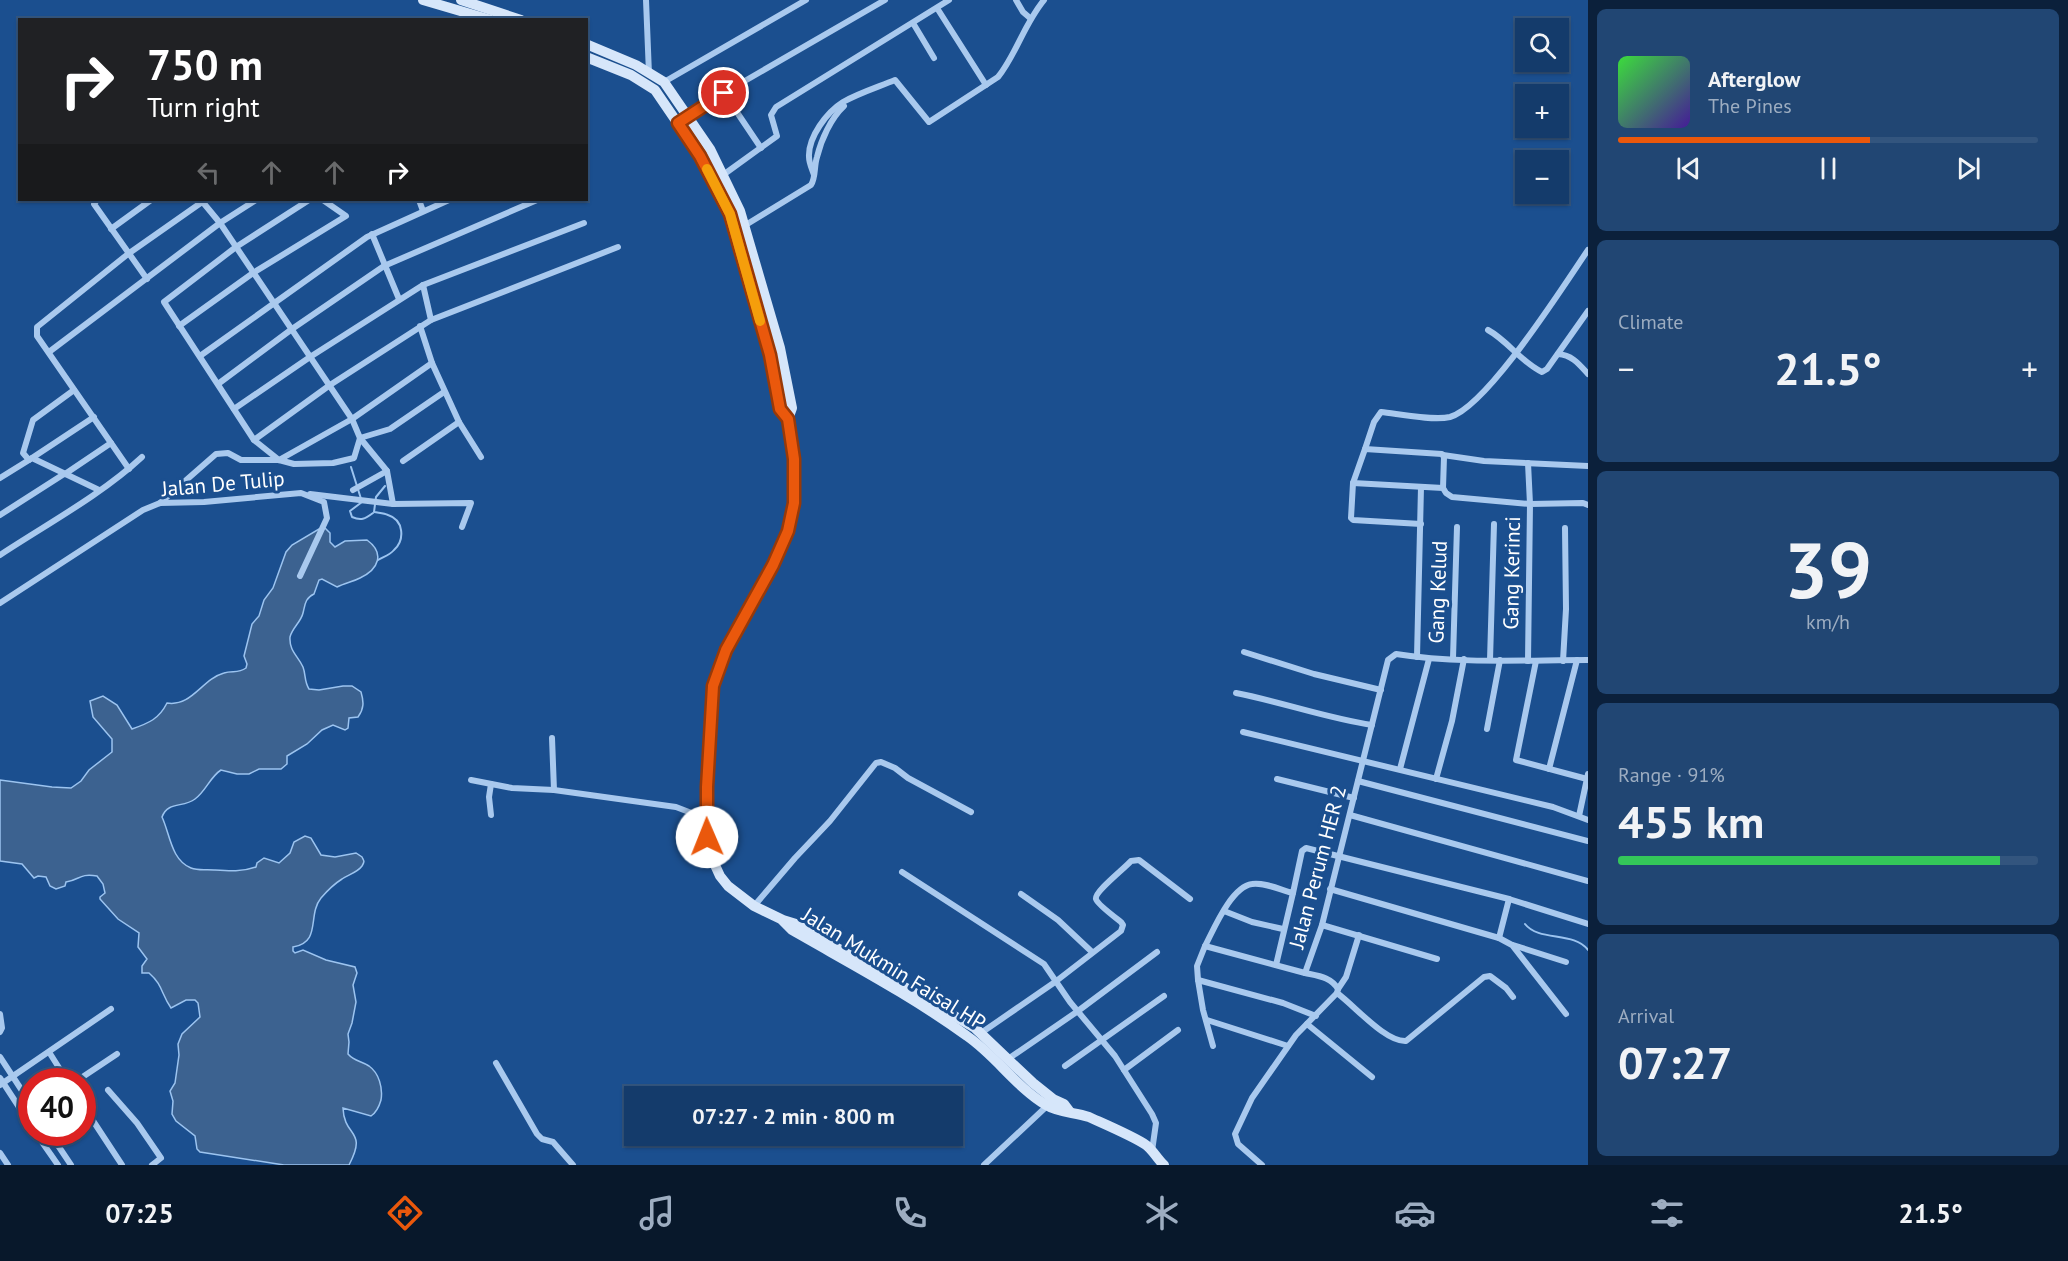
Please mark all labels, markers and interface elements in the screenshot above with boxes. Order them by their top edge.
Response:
map controls [1515,18,1569,204]
button: search [1515,18,1569,72]
text: 750 m [147,37,263,92]
icon: right [48,42,126,120]
text: Afterglow [1708,65,1800,93]
pin [698,67,749,118]
icon: arrive [707,76,740,109]
button: + [1515,84,1569,138]
text: Turn right [147,90,260,124]
text: The Pines [1708,93,1792,119]
button: − [1515,150,1569,204]
icon: previous [1672,152,1705,185]
icon: pause [1812,152,1845,185]
icon: next [1952,152,1985,185]
icon: left [192,156,225,189]
icon: ahead [255,156,288,189]
icon: ahead [318,156,351,189]
icon: right [381,156,414,189]
text: Climate [1618,309,1684,335]
text: 21.5° [1774,339,1882,397]
text: − [1618,347,1635,390]
text: + [2021,347,2038,390]
street label: Jalan De Tulip [159,465,286,502]
street label: Gang Kerinci [1497,516,1526,630]
text: 39 [1784,519,1872,620]
street label: Gang Kelud [1422,540,1453,644]
text: km/h [1806,609,1850,635]
text: Range · 91% [1618,762,1725,788]
street label: Jalan Perum HER 2 [1282,782,1352,952]
text: 455 km [1618,792,1764,850]
position arrow [675,805,739,869]
street label: Jalan Mukmin Faisal HP [797,901,991,1036]
text: Arrival [1618,1003,1674,1029]
text: 07:27 [1618,1033,1732,1091]
speed limit sign: 40 [18,1068,96,1146]
text: 07:27 · 2 min · 800 m [692,1102,895,1130]
icon: directions [384,1192,426,1234]
icon: music [636,1192,678,1234]
icon: phone [889,1192,931,1234]
icon: climate [1141,1192,1183,1234]
icon: car [1394,1192,1436,1234]
icon: filters [1646,1192,1688,1234]
text: 07:25 [105,1196,174,1230]
text: 21.5° [1898,1196,1963,1230]

